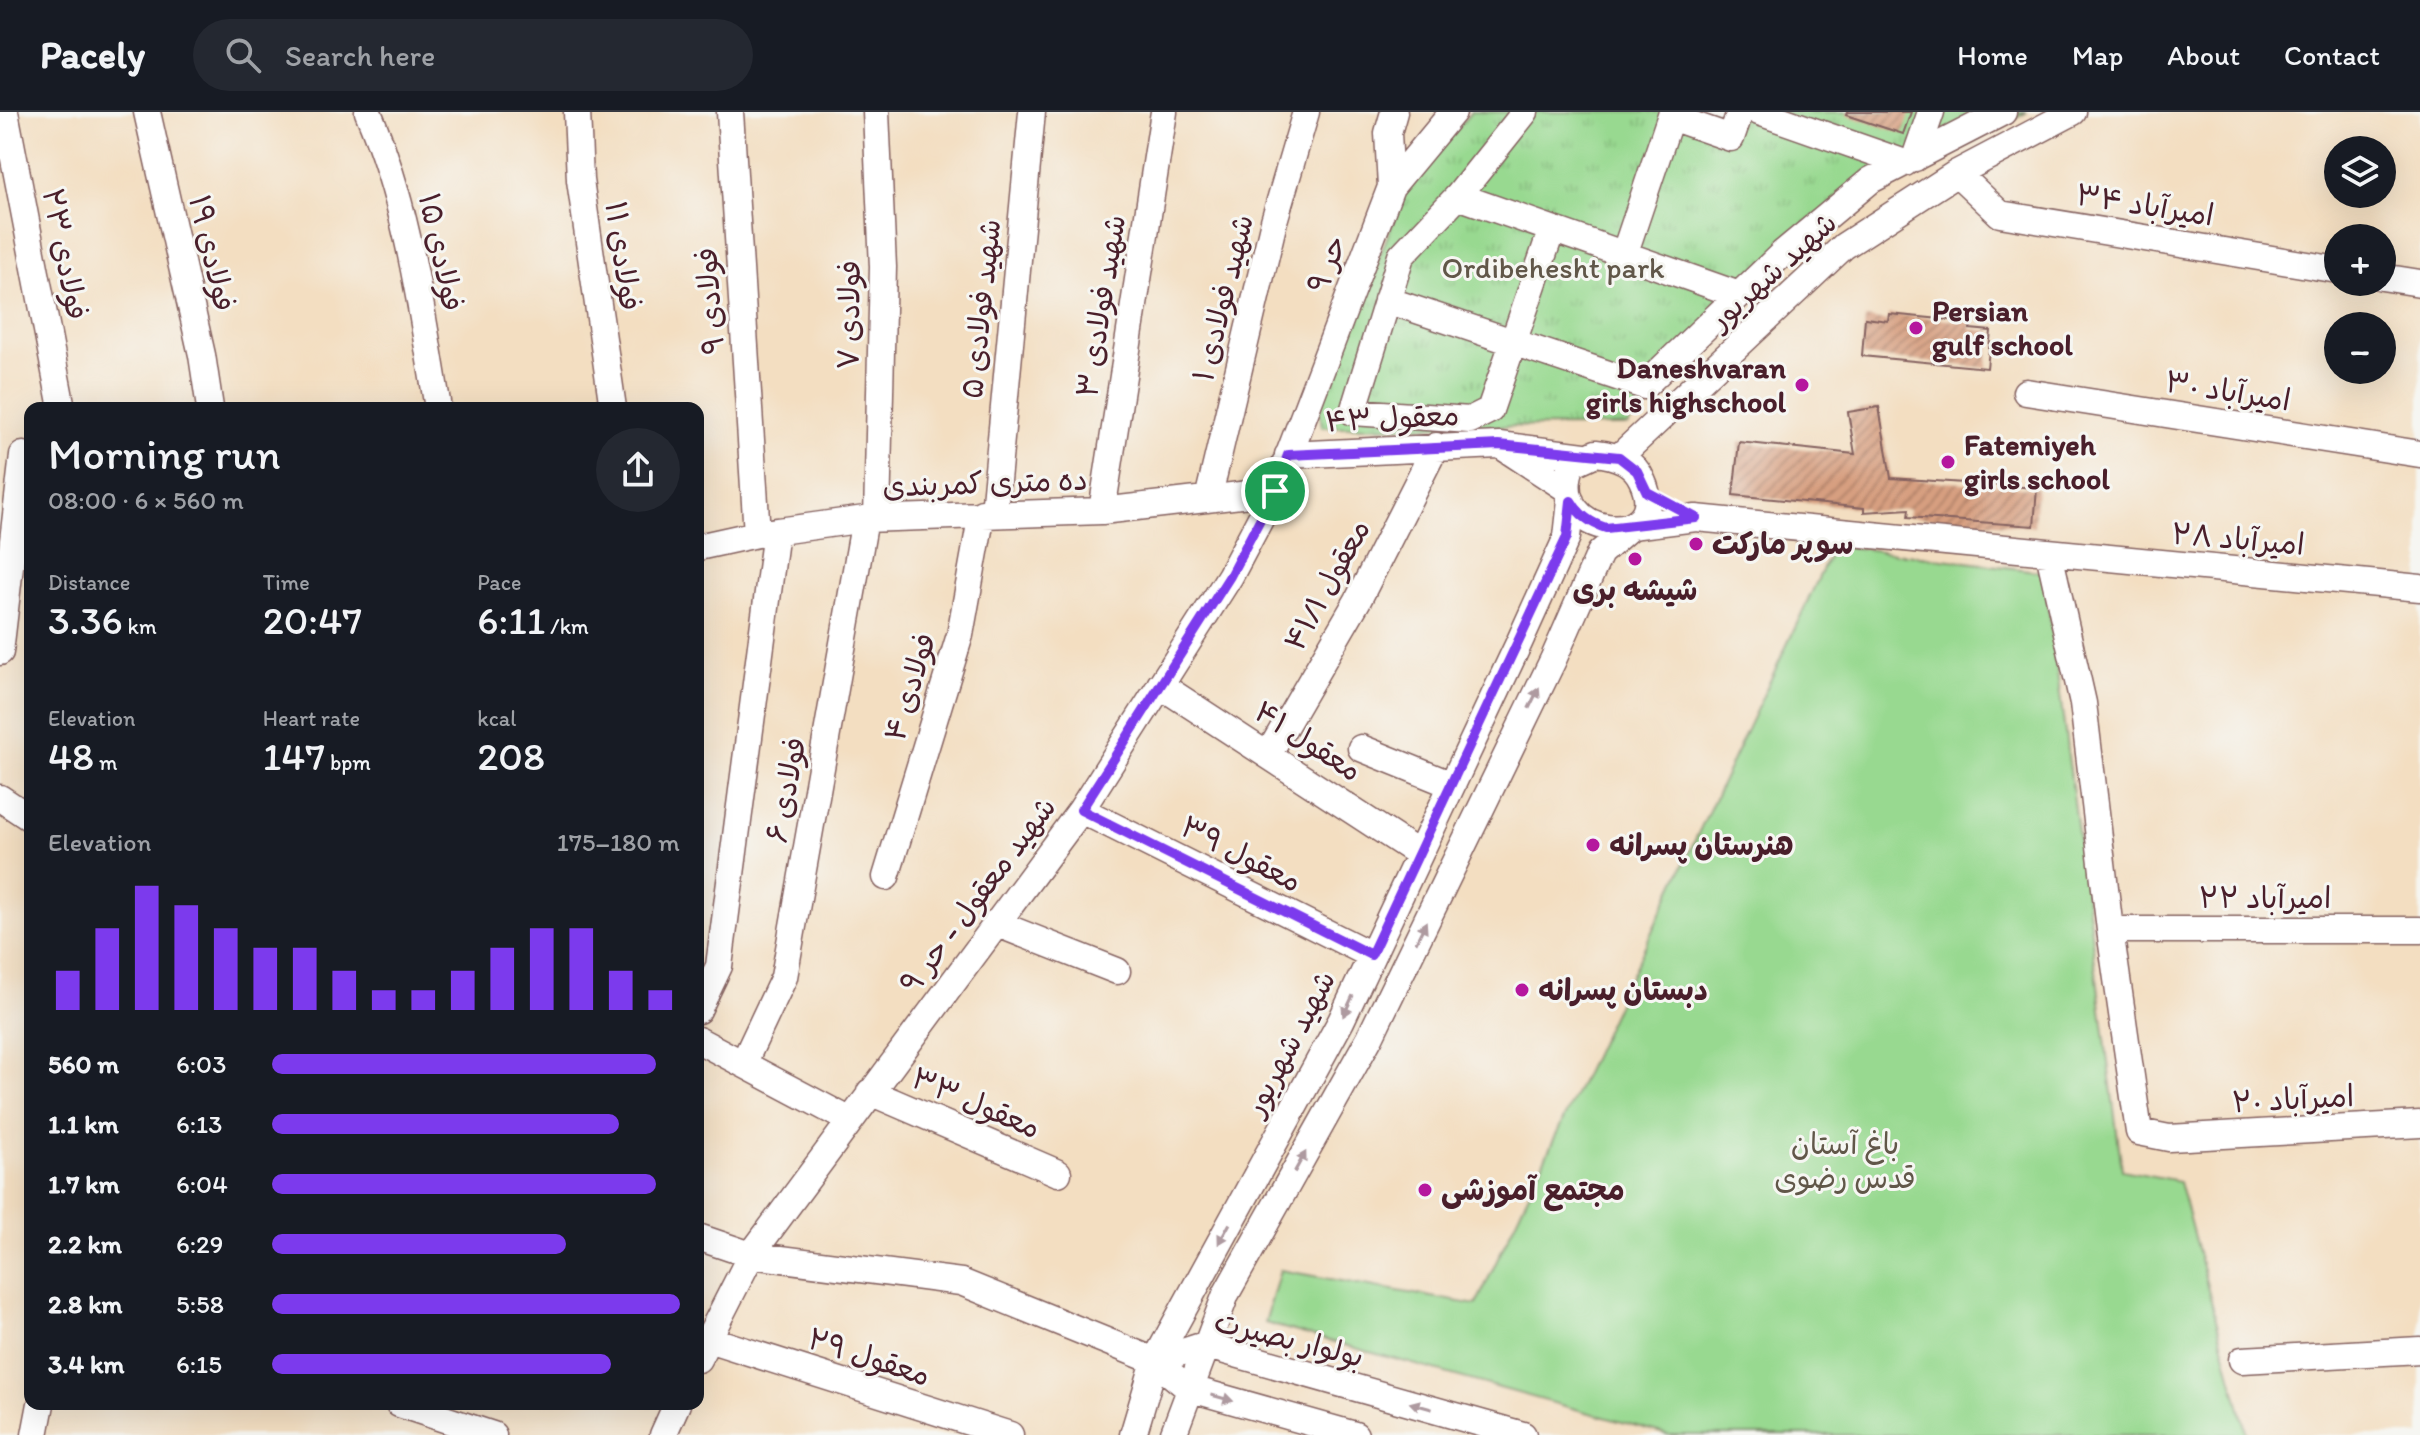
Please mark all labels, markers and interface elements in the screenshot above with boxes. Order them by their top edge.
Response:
search box [193,19,753,91]
text: Pacely [40,32,145,78]
icon: search [221,33,265,77]
text: Search here [285,37,435,74]
text: Home [1957,38,2028,72]
text: Map [2072,38,2123,72]
text: About [2167,38,2240,72]
text: Contact [2284,38,2380,72]
map controls [2324,136,2396,384]
button: layers [2324,136,2396,208]
street label: امیرآباد ۳۴ [2073,175,2217,234]
street label: فولادی ۲۳ [35,185,96,323]
street label: فولادی ۱۵ [411,189,472,314]
street label: فولادی ۱۹ [181,191,244,315]
street label: فولادی ۱۱ [598,199,649,313]
street label: شهید شهریور [1699,204,1844,340]
street label: شهید فولادی ۱ [1184,211,1261,385]
street label: شهید فولادی ۳ [1068,212,1133,400]
street label: شهید فولادی ۵ [953,217,1008,401]
button: + [2324,224,2396,296]
street label: حر ۹ [1299,230,1354,298]
street label: فولادی ۹ [687,246,732,356]
park label: Ordibehesht park [1441,249,1665,286]
street label: فولادی ۷ [829,260,868,370]
place label: Persian gulf school [1932,292,2073,363]
button: − [2324,312,2396,384]
marker: Persian gulf school [1907,319,1925,337]
place label: Daneshvaran girls highschool [1586,349,1786,420]
street label: امیرآباد ۳۰ [2163,362,2293,419]
marker: Daneshvaran girls highschool [1793,376,1811,394]
street label: معقول ۴۳ [1324,396,1460,440]
place label: Fatemiyeh girls school [1964,426,2110,497]
text: Morning run [48,427,281,480]
button: share [596,428,680,512]
marker: Fatemiyeh girls school [1939,453,1957,471]
pin [1241,457,1309,525]
street label: ده متری کمربندی [882,460,1088,505]
icon: arrive [1253,469,1297,513]
text: 08:00 · 6 × 560 m [48,484,244,516]
street label: معقول ۴۱/۱ [1275,513,1379,657]
street label: امیرآباد ۲۸ [2170,514,2306,563]
place label: سوپر مارکت [1712,525,1853,563]
marker: سوپر مارکت [1687,535,1705,553]
marker: شیشه بری [1626,550,1644,568]
text: Distance [48,569,130,596]
text: Time [263,569,310,596]
text: Pace [477,569,521,596]
place label: شیشه بری [1573,571,1697,608]
text: 3.36 [48,596,123,644]
text: 20:47 [263,596,362,644]
text: 6:11 [477,596,545,644]
text: km [123,613,157,640]
text: /km [545,613,589,640]
street label: فولادی ۴ [876,628,943,745]
one-way arrow [1527,686,1541,710]
street label: معقول ۴۱ [1247,692,1369,790]
text: Elevation [48,705,135,732]
text: Heart rate [263,705,360,732]
text: kcal [477,705,516,732]
text: 48 [48,732,94,780]
text: 147 [263,732,325,780]
text: 208 [477,732,545,780]
street label: فولادی ۶ [757,734,814,846]
text: m [94,749,117,776]
text: bpm [325,749,371,776]
street label: شهید معقول - حر ۹ [892,789,1064,1001]
street label: معقول ۳۹ [1174,807,1308,901]
text: Elevation [48,826,151,858]
text: 175–180 m [557,826,680,858]
place label: هنرستان پسرانه [1609,826,1794,864]
marker: هنرستان پسرانه [1584,836,1602,854]
street label: امیرآباد ۲۲ [2199,879,2331,916]
one-way arrow [1414,920,1428,944]
street label: شهید شهریور [1234,964,1343,1124]
place label: دبستان پسرانه [1538,971,1708,1009]
marker: دبستان پسرانه [1513,981,1531,999]
one-way arrow [1341,994,1355,1018]
text: 560 m [48,1048,119,1080]
text: 6:03 [176,1048,226,1080]
street label: معقول ۳۳ [906,1059,1046,1147]
street label: امیرآباد ۲۰ [2231,1077,2355,1120]
text: 1.1 km [48,1108,119,1140]
text: 6:13 [176,1108,222,1140]
park label: باغ آستان قدس رضوی [1774,1125,1916,1196]
one-way arrow [1293,1151,1307,1173]
text: 1.7 km [48,1168,120,1200]
text: 6:04 [176,1168,228,1200]
place label: مجتمع آموزشی [1441,1171,1625,1212]
marker: مجتمع آموزشی [1416,1181,1434,1199]
one-way arrow [1217,1223,1230,1246]
text: 2.2 km [48,1228,122,1260]
text: 6:29 [176,1228,223,1260]
text: 2.8 km [48,1288,123,1320]
text: 5:58 [176,1288,224,1320]
street label: بولوار بصیرت [1210,1302,1368,1377]
street label: معقول ۲۹ [803,1319,935,1395]
text: 3.4 km [48,1348,124,1380]
text: 6:15 [176,1348,222,1380]
one-way arrow [1210,1392,1235,1404]
one-way arrow [1409,1399,1433,1412]

